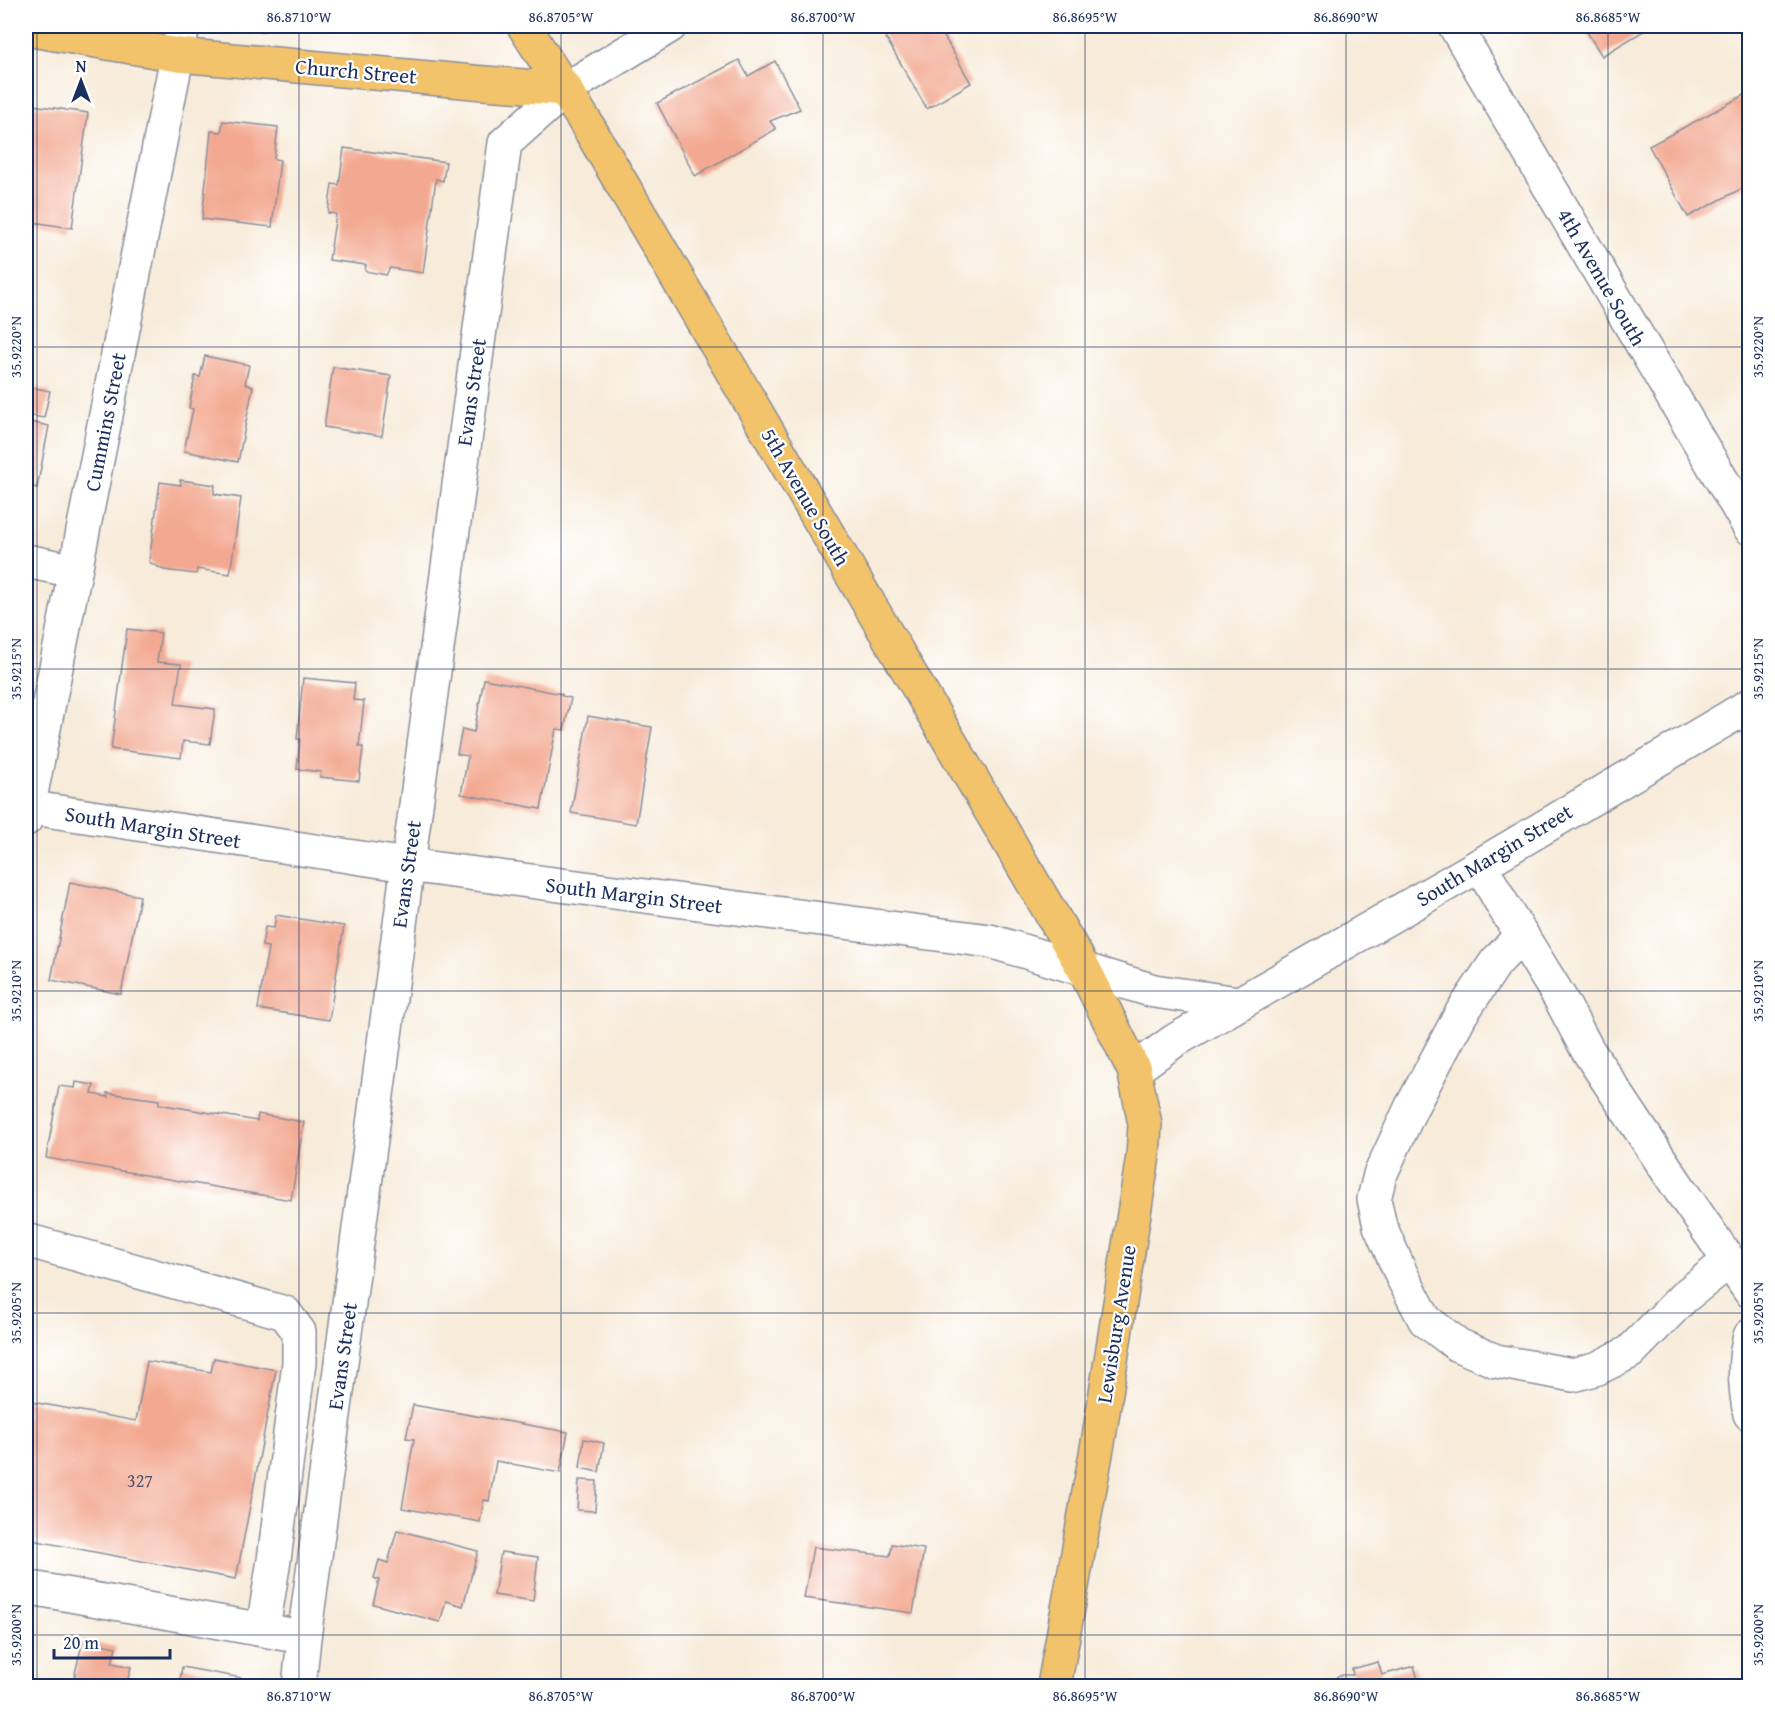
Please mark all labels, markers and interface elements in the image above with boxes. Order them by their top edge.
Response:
text: 86.8710°W [266,6,332,27]
text: 86.8705°W [528,6,594,27]
text: 86.8700°W [790,6,856,27]
text: 86.8695°W [1052,6,1118,27]
text: 86.8690°W [1313,6,1379,27]
text: 86.8685°W [1575,6,1641,27]
street label: Church Street [294,50,418,92]
north arrow [51,51,111,111]
text: N [76,54,87,78]
street label: 4th Avenue South [1550,202,1654,352]
text: 35.9220°N [5,316,26,378]
text: 35.9220°N [1747,316,1768,378]
street label: Evans Street [448,336,494,448]
street label: Cummins Street [76,349,134,494]
street label: 5th Avenue South [754,422,858,572]
text: 35.9215°N [5,638,26,700]
text: 35.9215°N [1747,638,1768,700]
street label: South Margin Street [1410,796,1579,914]
street label: South Margin Street [63,798,244,856]
street label: Evans Street [383,818,429,930]
street label: South Margin Street [544,869,725,921]
text: 35.9210°N [5,960,26,1022]
text: 35.9210°N [1747,960,1768,1022]
street label: Lewisburg Avenue [1088,1243,1144,1405]
text: 35.9205°N [5,1282,26,1344]
text: 35.9205°N [1747,1282,1768,1344]
street label: Evans Street [319,1300,365,1412]
house number: 327 [127,1467,153,1494]
text: 35.9200°N [5,1604,26,1666]
text: 35.9200°N [1747,1604,1768,1666]
scale bar [54,1622,170,1660]
text: 20 m [63,1629,99,1656]
text: 86.8710°W [266,1685,332,1706]
text: 86.8705°W [528,1685,594,1706]
text: 86.8700°W [790,1685,856,1706]
text: 86.8695°W [1052,1685,1118,1706]
text: 86.8690°W [1313,1685,1379,1706]
text: 86.8685°W [1575,1685,1641,1706]

